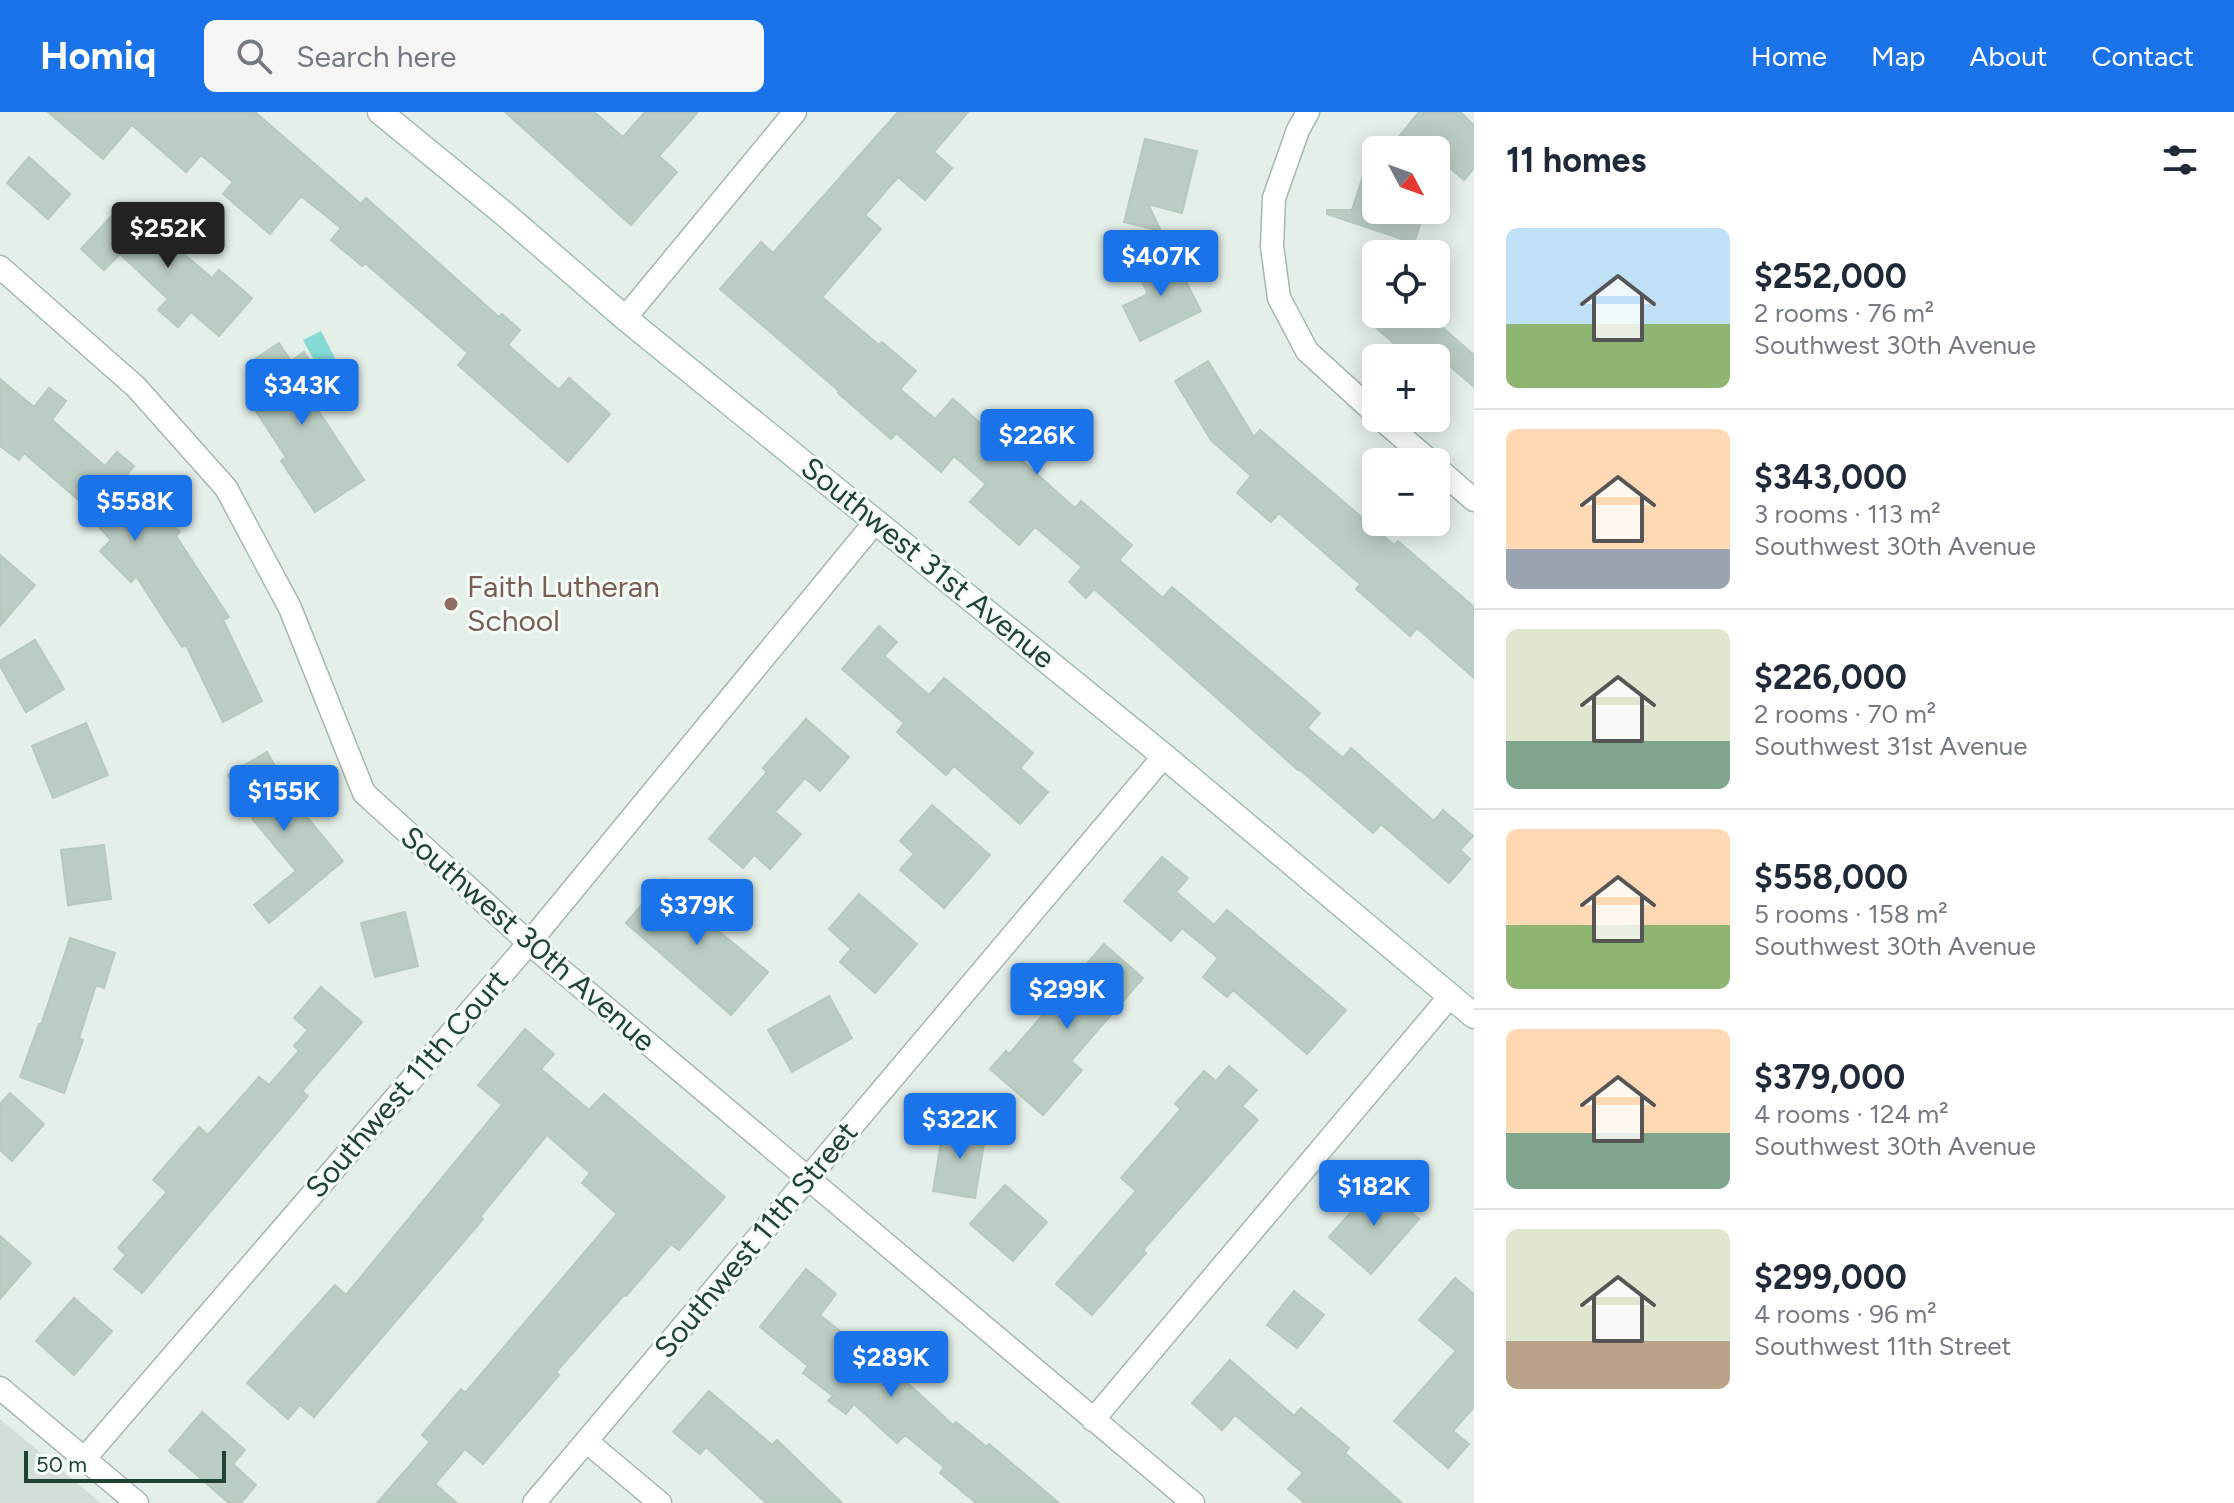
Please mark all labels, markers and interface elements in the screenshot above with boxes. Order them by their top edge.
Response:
search box [204,20,764,92]
text: Homiq [40,33,156,79]
icon: search [232,34,276,78]
text: Search here [296,38,456,75]
text: Home [1751,39,1827,73]
text: Map [1871,39,1926,73]
text: About [1970,39,2047,73]
text: Contact [2091,39,2194,73]
north arrow [1362,136,1450,224]
map controls [1362,136,1450,536]
icon: filters [2158,138,2202,182]
text: 11 homes [1506,140,1646,181]
pin: $252K [112,202,224,270]
text: $252K [130,212,206,244]
pin: $407K [1105,230,1217,298]
text: $407K [1121,240,1201,272]
button: locate [1362,240,1450,328]
text: $252,000 [1754,256,1907,297]
icon: home [1570,260,1666,356]
text: 2 rooms · 76 m² [1754,297,1934,329]
text: Southwest 30th Avenue [1754,329,2036,361]
button: + [1362,344,1450,432]
pin: $343K [246,359,358,427]
text: $343K [263,369,341,401]
pin: $226K [981,409,1093,477]
text: $226K [999,419,1075,451]
button: − [1362,448,1450,536]
street label: Southwest 31st Avenue [794,449,1063,676]
text: $343,000 [1754,457,1907,498]
icon: home [1570,461,1666,557]
pin: $558K [79,475,191,543]
text: $558K [96,485,174,517]
text: 3 rooms · 113 m² [1754,498,1941,530]
text: Southwest 30th Avenue [1754,530,2036,562]
place label: Faith Lutheran School [467,568,660,639]
marker: Faith Lutheran School [442,595,460,613]
text: $226,000 [1754,657,1907,698]
icon: home [1570,661,1666,757]
text: 2 rooms · 70 m² [1754,698,1936,730]
text: Southwest 31st Avenue [1754,730,2028,762]
pin: $155K [228,765,340,833]
text: $155K [248,775,320,807]
street label: Southwest 30th Avenue [393,818,663,1059]
text: $558,000 [1754,857,1908,898]
icon: home [1570,861,1666,957]
pin: $379K [641,879,753,947]
text: $379K [659,889,735,921]
text: 5 rooms · 158 m² [1754,898,1948,930]
text: Southwest 30th Avenue [1754,930,2036,962]
street label: Southwest 11th Court [297,962,516,1205]
pin: $299K [1011,963,1123,1031]
text: $299K [1029,973,1105,1005]
text: $379,000 [1754,1057,1905,1098]
icon: home [1570,1061,1666,1157]
pin: $322K [904,1093,1016,1161]
text: 4 rooms · 124 m² [1754,1098,1949,1130]
text: $322K [922,1103,998,1135]
street label: Southwest 11th Street [646,1114,865,1365]
text: Southwest 30th Avenue [1754,1130,2036,1162]
pin: $182K [1318,1160,1430,1228]
text: $182K [1337,1170,1411,1202]
text: $299,000 [1754,1257,1907,1298]
icon: home [1570,1261,1666,1357]
text: 4 rooms · 96 m² [1754,1298,1937,1330]
text: Southwest 11th Street [1754,1330,2011,1362]
pin: $289K [835,1331,947,1399]
text: $289K [852,1341,930,1373]
scale bar [24,1447,226,1483]
text: 50 m [36,1451,87,1478]

